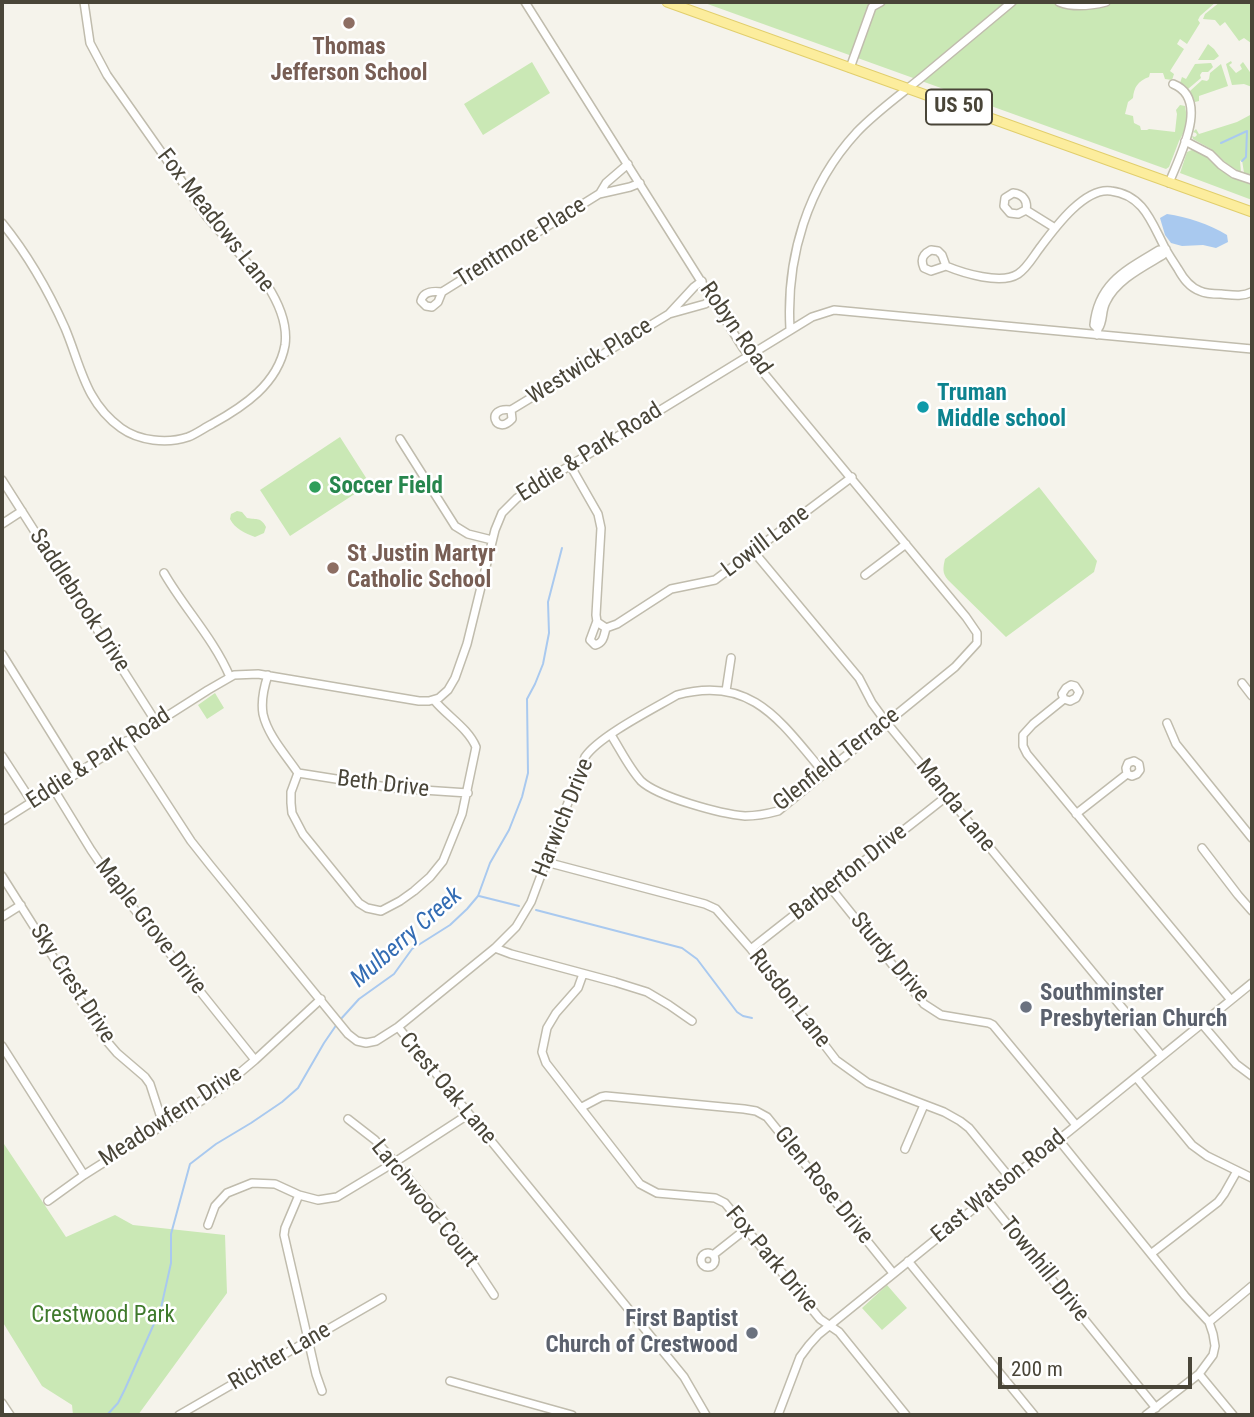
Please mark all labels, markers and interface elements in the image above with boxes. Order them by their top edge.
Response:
marker: Thomas Jefferson School [341,15,357,31]
place label: Thomas Jefferson School [270,34,428,88]
road number: US 50 [926,90,992,124]
street label: Fox Meadows Lane [150,144,280,298]
street label: Trentmore Place [451,192,591,294]
street label: Robyn Road [693,277,777,381]
street label: Westwick Place [522,313,658,411]
place label: Truman Middle school [937,380,1066,434]
street label: Eddie & Park Road [512,397,668,509]
marker: Truman Middle school [915,399,931,415]
place label: Soccer Field [329,473,443,501]
marker: Soccer Field [307,479,323,495]
street label: Lowill Lane [717,500,815,584]
street label: Saddlebrook Drive [23,524,135,678]
place label: St Justin Martyr Catholic School [347,541,496,595]
marker: St Justin Martyr Catholic School [325,560,341,576]
street label: Eddie & Park Road [22,702,176,816]
street label: Glenfield Terrace [768,702,906,818]
street label: Manda Lane [909,754,1001,858]
street label: Harwich Drive [528,755,600,881]
street label: Beth Drive [335,766,431,804]
street label: Barberton Drive [785,819,913,927]
street label: Maple Grove Drive [88,854,212,1000]
water label: Mulberry Creek [345,882,469,994]
street label: Sturdy Drive [843,907,935,1009]
street label: Sky Crest Drive [23,919,121,1049]
street label: Rusdon Lane [742,944,836,1054]
place label: Southminster Presbyterian Church [1040,980,1227,1034]
marker: Southminster Presbyterian Church [1018,999,1034,1015]
street label: Crest Oak Lane [392,1027,502,1151]
street label: Meadowfern Drive [95,1061,247,1173]
street label: Glen Rose Drive [768,1122,878,1250]
street label: East Watson Road [926,1124,1072,1250]
street label: Larchwood Court [364,1135,484,1273]
street label: Fox Park Drive [719,1201,823,1319]
street label: Townhill Drive [993,1212,1095,1328]
park label: Crestwood Park [31,1302,175,1330]
place label: First Baptist Church of Crestwood [546,1306,738,1360]
street label: Richter Lane [224,1317,336,1397]
marker: First Baptist Church of Crestwood [744,1325,760,1341]
scale bar [1002,1344,1196,1388]
text: 200 m [1011,1357,1063,1381]

